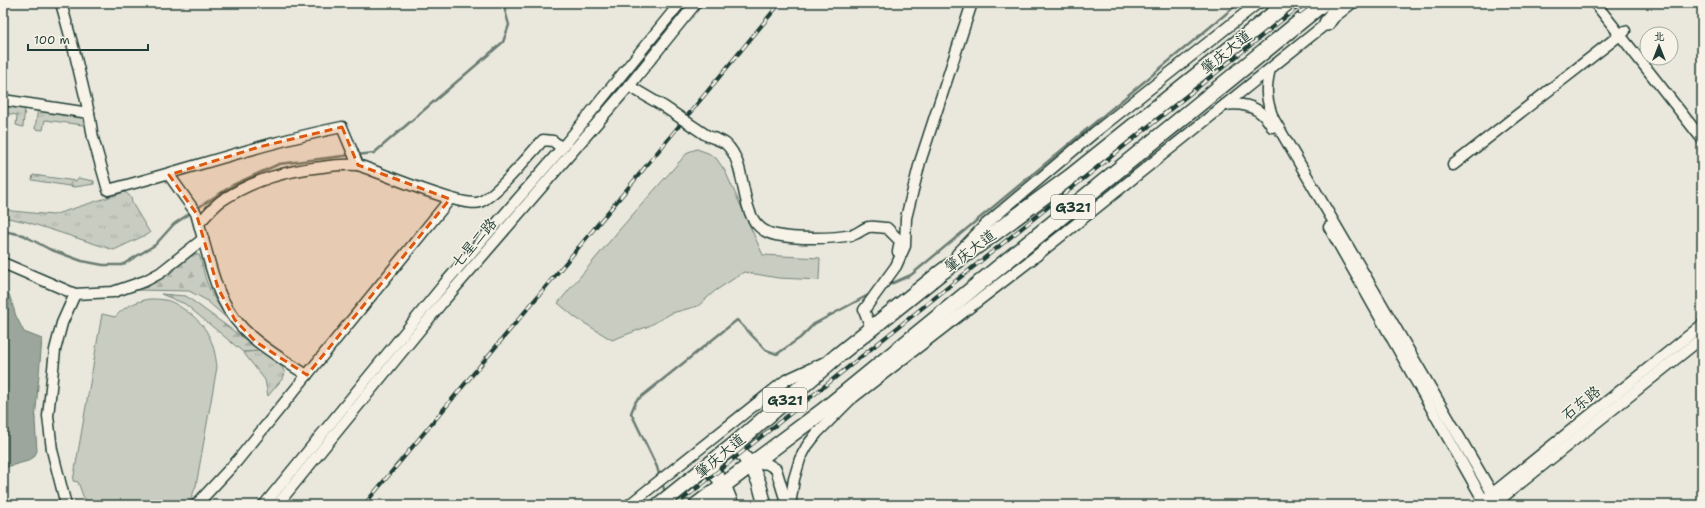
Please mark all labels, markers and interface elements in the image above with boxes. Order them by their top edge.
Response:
street label: 肇庆大道 [1196,25,1256,79]
scale bar [28,26,148,52]
north arrow [1639,26,1679,66]
text: 北 [1654,29,1665,44]
text: 100 m [34,32,70,48]
road number: G321 [1051,195,1095,219]
street label: 七星二路 [447,214,501,272]
street label: 肇庆大道 [940,225,1000,277]
street label: 石东路 [1557,381,1605,425]
road number: G321 [763,388,807,412]
street label: 肇庆大道 [691,429,749,483]

